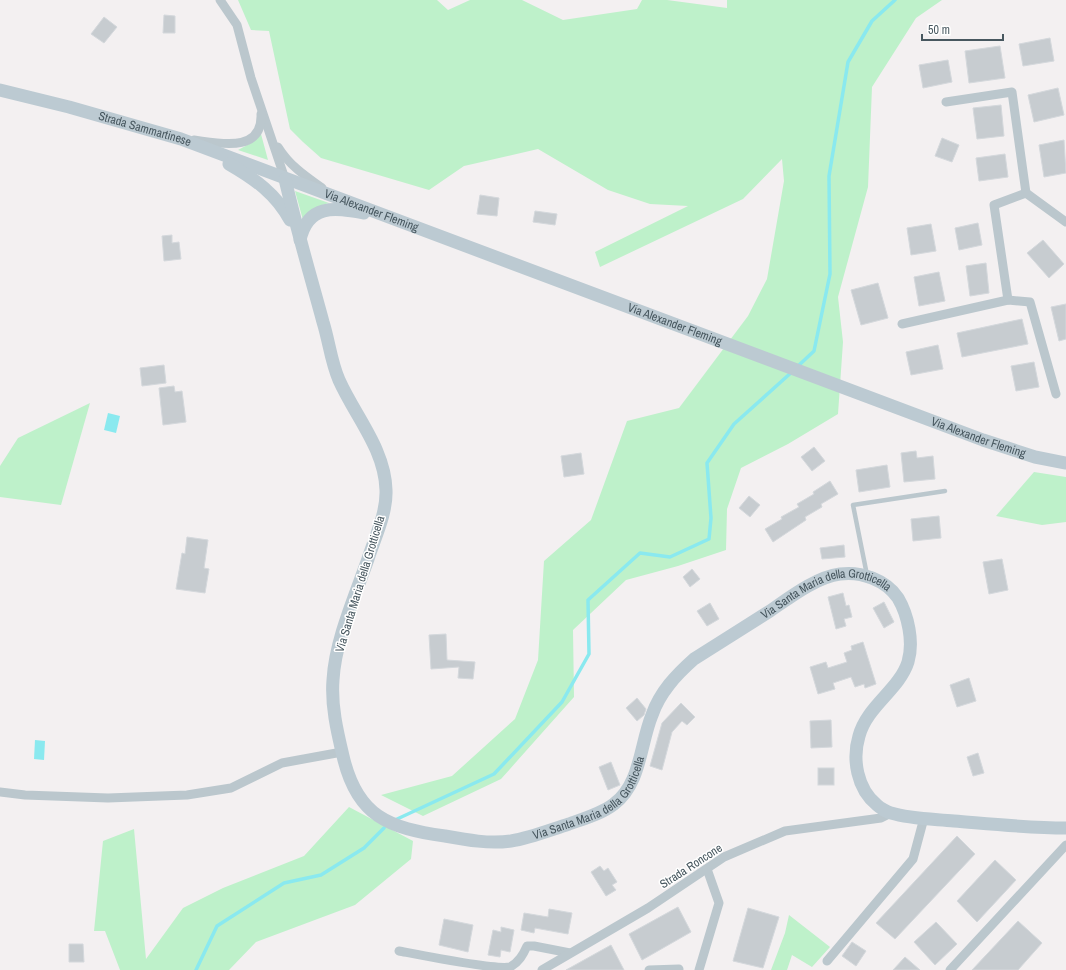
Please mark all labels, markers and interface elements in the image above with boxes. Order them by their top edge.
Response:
scale bar [922,16,1003,42]
text: 50 m [928,22,950,38]
street label: Strada Sammartinese [97,108,194,150]
street label: Via Alexander Fleming [322,186,421,236]
street label: Via Alexander Fleming [625,299,725,350]
street label: Via Alexander Fleming [929,413,1028,462]
street label: Via Santa Maria della Grotticella [332,513,389,654]
street label: Via Santa Maria della Grotticella [758,565,895,623]
street label: Via Santa Maria della Grotticella [531,754,648,843]
street label: Strada Roncone [657,840,725,892]

